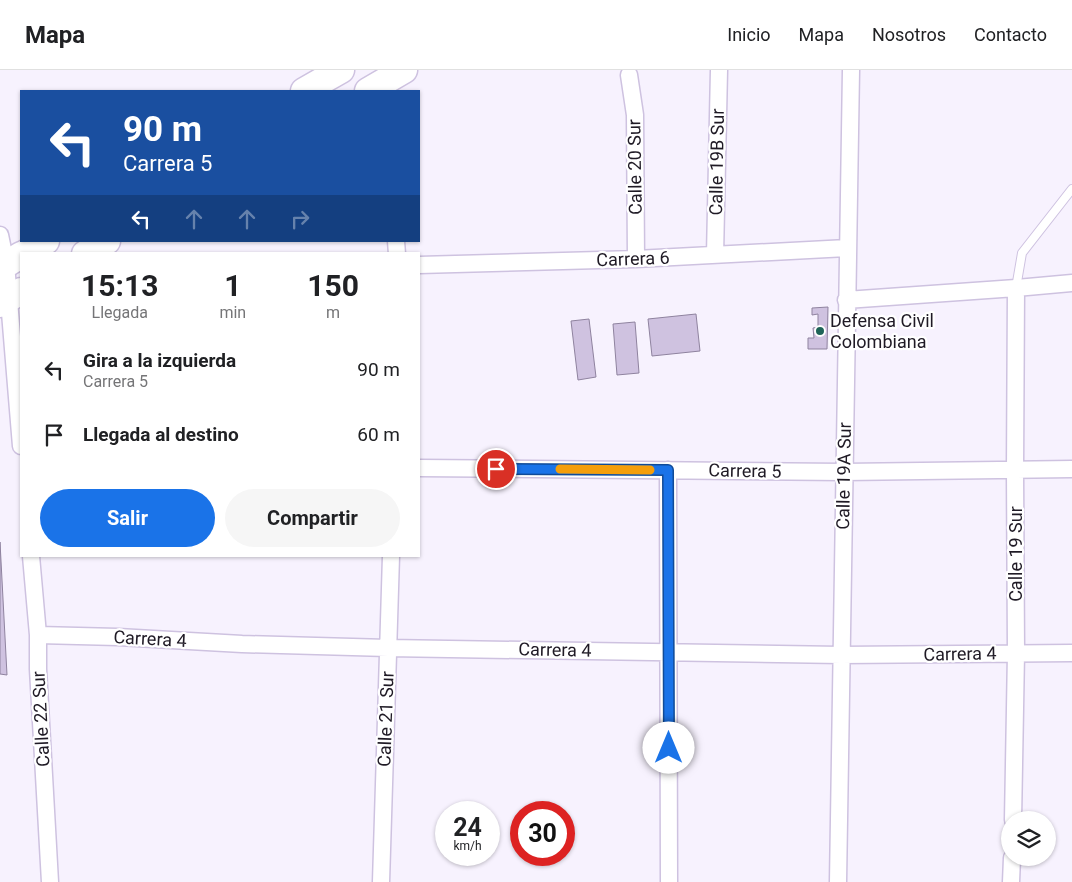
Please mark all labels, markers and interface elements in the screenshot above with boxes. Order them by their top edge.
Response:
text: Mapa [25,21,85,49]
text: Inicio [727,24,771,45]
text: Mapa [799,24,844,45]
text: Nosotros [872,24,946,45]
text: Contacto [974,24,1047,45]
street label: Calle 19B Sur [705,108,728,216]
text: 90 m [123,109,202,150]
icon: left [40,110,105,175]
street label: Calle 20 Sur [623,119,646,215]
text: Carrera 5 [123,151,212,176]
icon: left [127,205,155,233]
icon: ahead [180,205,208,233]
icon: ahead [233,205,261,233]
icon: right [286,205,314,233]
street label: Carrera 6 [596,247,670,270]
text: 15:13 [81,268,158,303]
text: 1 [224,268,241,303]
text: 150 [307,268,359,303]
text: Llegada [92,303,148,322]
text: min [219,303,246,322]
text: m [326,303,340,322]
place label: Defensa Civil Colombiana [830,310,934,352]
marker: Defensa Civil Colombiana [814,325,826,337]
text: Gira a la izquierda [83,349,236,372]
icon: left [40,356,68,384]
text: 90 m [357,358,400,381]
text: Carrera 5 [83,372,148,391]
icon: arrive [40,421,68,449]
street label: Calle 19A Sur [832,422,855,530]
text: Llegada al destino [83,423,239,446]
text: 60 m [357,423,400,446]
pin [475,448,517,490]
icon: arrive [482,455,510,483]
street label: Carrera 5 [708,459,782,482]
button: Salir [40,489,215,547]
button: Compartir [225,489,400,547]
street label: Calle 19 Sur [1005,506,1026,602]
street label: Carrera 4 [113,626,187,651]
street label: Carrera 4 [518,638,592,661]
street label: Carrera 4 [923,642,997,665]
street label: Calle 22 Sur [28,671,53,767]
street label: Calle 21 Sur [373,671,398,767]
position arrow [642,721,694,773]
speed limit sign: 30 [510,801,575,866]
map controls [1001,811,1056,866]
button: layers [1001,811,1056,866]
text: 24 [453,813,482,842]
text: km/h [453,839,482,853]

